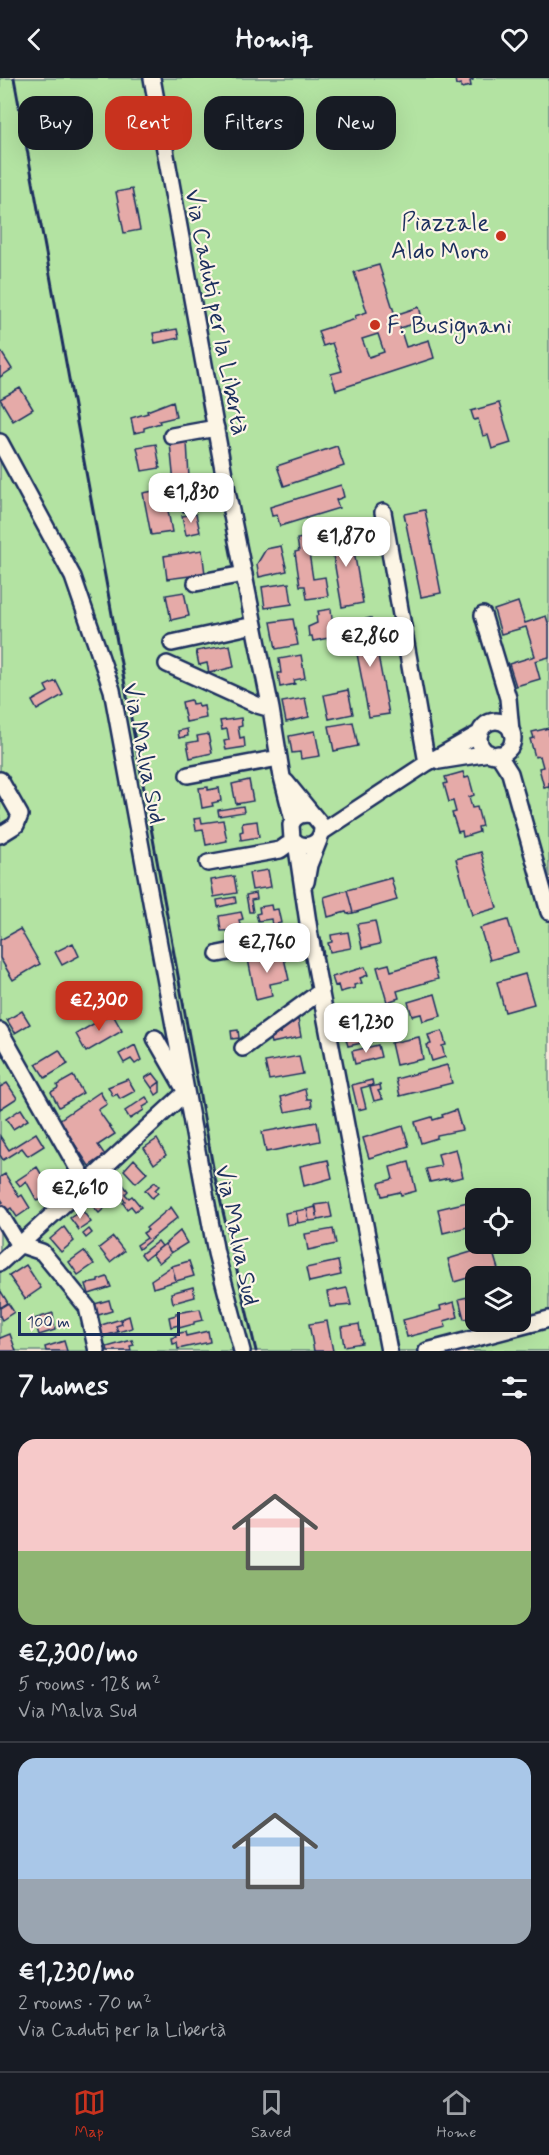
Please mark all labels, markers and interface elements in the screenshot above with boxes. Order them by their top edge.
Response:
text: Homiq [236,22,313,57]
icon: back [18,23,51,56]
icon: heart [498,23,531,56]
chip: Buy [18,96,93,150]
chip: Rent [105,96,192,150]
chip: Filters [204,96,304,150]
chip: New [316,96,396,150]
street label: Via Caduti per la Libertà [176,186,255,438]
place label: Piazzale Aldo Moro [391,208,489,267]
marker: Piazzale Aldo Moro [494,229,508,243]
place label: F. Busignani [387,311,512,344]
marker: F. Busignani [368,318,382,332]
pin: €1,830 [142,473,240,524]
text: €1,830 [163,479,219,506]
pin: €1,870 [297,517,395,568]
text: €1,870 [316,523,376,550]
pin: €2,860 [321,617,419,668]
text: €2,860 [341,623,399,650]
street label: Via Malva Sud [115,680,172,826]
pin: €2,760 [218,923,316,974]
text: €2,760 [238,929,296,956]
pin: €2,300 [50,981,148,1032]
text: €2,300 [70,987,128,1014]
pin: €1,230 [317,1003,415,1054]
text: €1,230 [338,1009,394,1036]
street label: Via Malva Sud [206,1162,267,1309]
pin: €2,610 [31,1169,129,1220]
text: €2,610 [51,1175,109,1202]
map controls [465,1188,531,1332]
button: locate [465,1188,531,1254]
button: layers [465,1266,531,1332]
scale bar [18,1309,180,1336]
text: 100 m [27,1312,70,1333]
text: 7 homes [18,1370,109,1404]
icon: filters [498,1371,531,1404]
icon: home [221,1478,329,1586]
text: €2,300/mo [18,1637,138,1671]
text: 5 rooms · 128 m² [18,1671,161,1698]
text: Via Malva Sud [18,1698,137,1725]
icon: home [221,1797,329,1905]
text: €1,230/mo [18,1956,134,1990]
text: 2 rooms · 70 m² [18,1990,152,2017]
text: Via Caduti per la Libertà [18,2017,227,2044]
tab: Map [73,2086,106,2143]
tab: Saved [251,2086,291,2143]
tab: Home [437,2086,476,2143]

